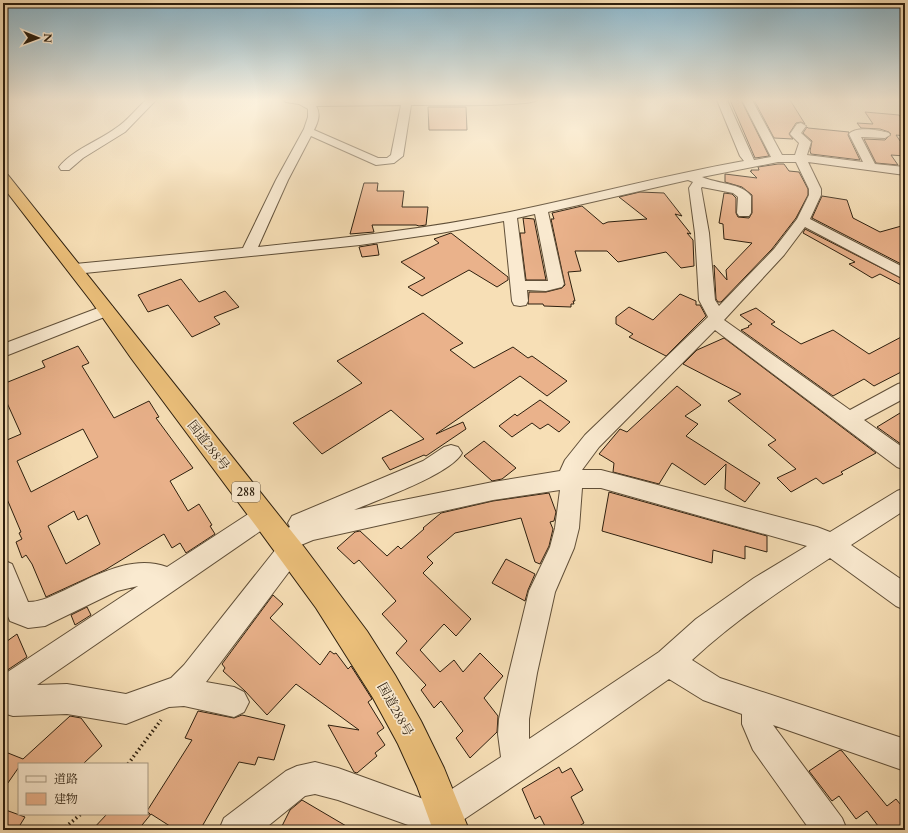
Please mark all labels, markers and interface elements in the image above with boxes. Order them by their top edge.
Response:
north arrow [18,18,58,58]
text: N [40,33,55,44]
street label: 国道288号 [183,417,233,474]
road number: 288 [232,482,260,502]
street label: 国道288号 [373,679,417,740]
legend [18,763,148,815]
text: 道路 [54,771,78,787]
text: 建物 [54,791,78,807]

